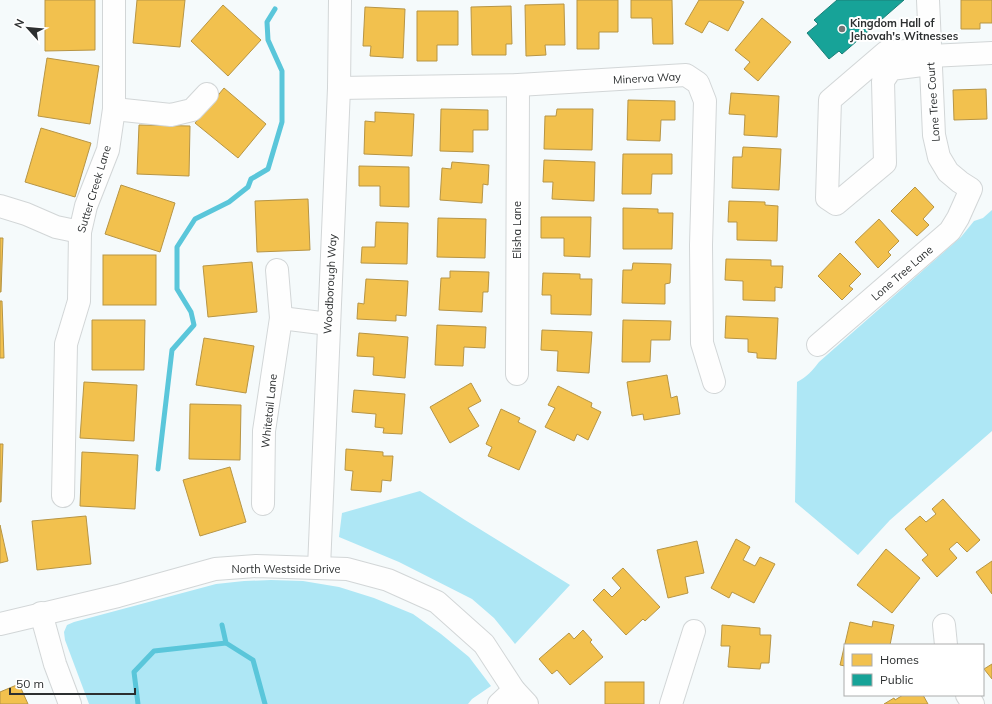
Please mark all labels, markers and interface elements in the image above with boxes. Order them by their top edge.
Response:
north arrow [8,8,48,48]
place label: Kingdom Hall of Jehovah's Witnesses [850,16,959,43]
text: N [11,17,27,30]
marker: Kingdom Hall of Jehovah's Witnesses [837,24,847,34]
street label: Lone Tree Court [923,61,943,142]
street label: Minerva Way [613,69,681,87]
street label: Sutter Creek Lane [74,144,114,234]
street label: Elisha Lane [510,201,524,259]
street label: Woodborough Way [320,233,340,334]
street label: Lone Tree Lane [868,242,936,304]
street label: Whitetail Lane [258,373,280,449]
street label: North Westside Drive [232,562,340,576]
legend [844,644,984,696]
text: Homes [880,652,919,667]
scale bar [10,670,135,696]
text: Public [880,672,914,687]
text: 50 m [16,676,44,691]

